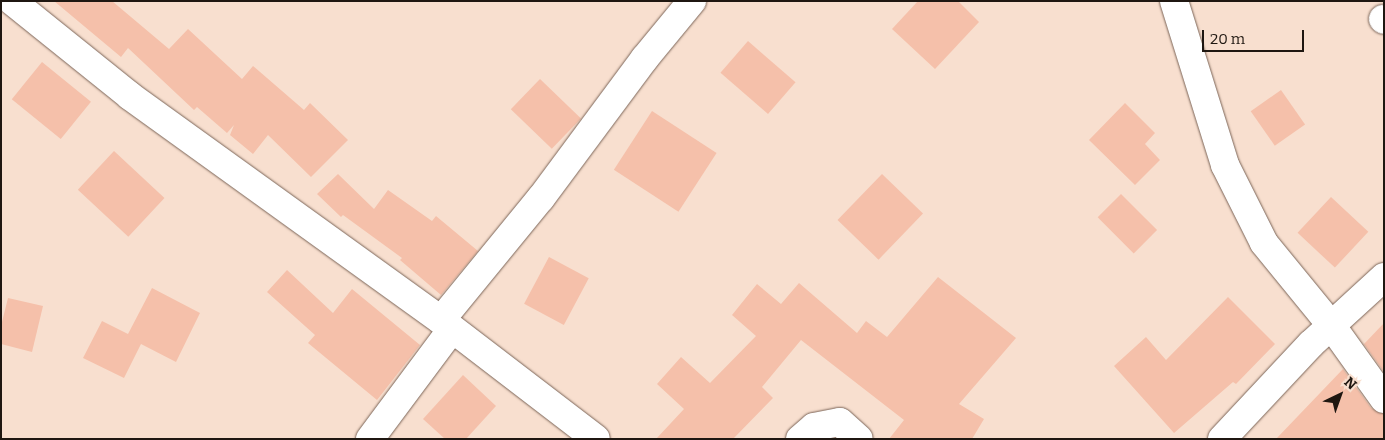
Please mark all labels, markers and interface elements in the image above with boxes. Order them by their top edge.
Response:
scale bar [1205,20,1308,52]
text: 20 m [1210,30,1245,48]
north arrow [1315,370,1365,420]
text: N [1341,374,1360,393]

